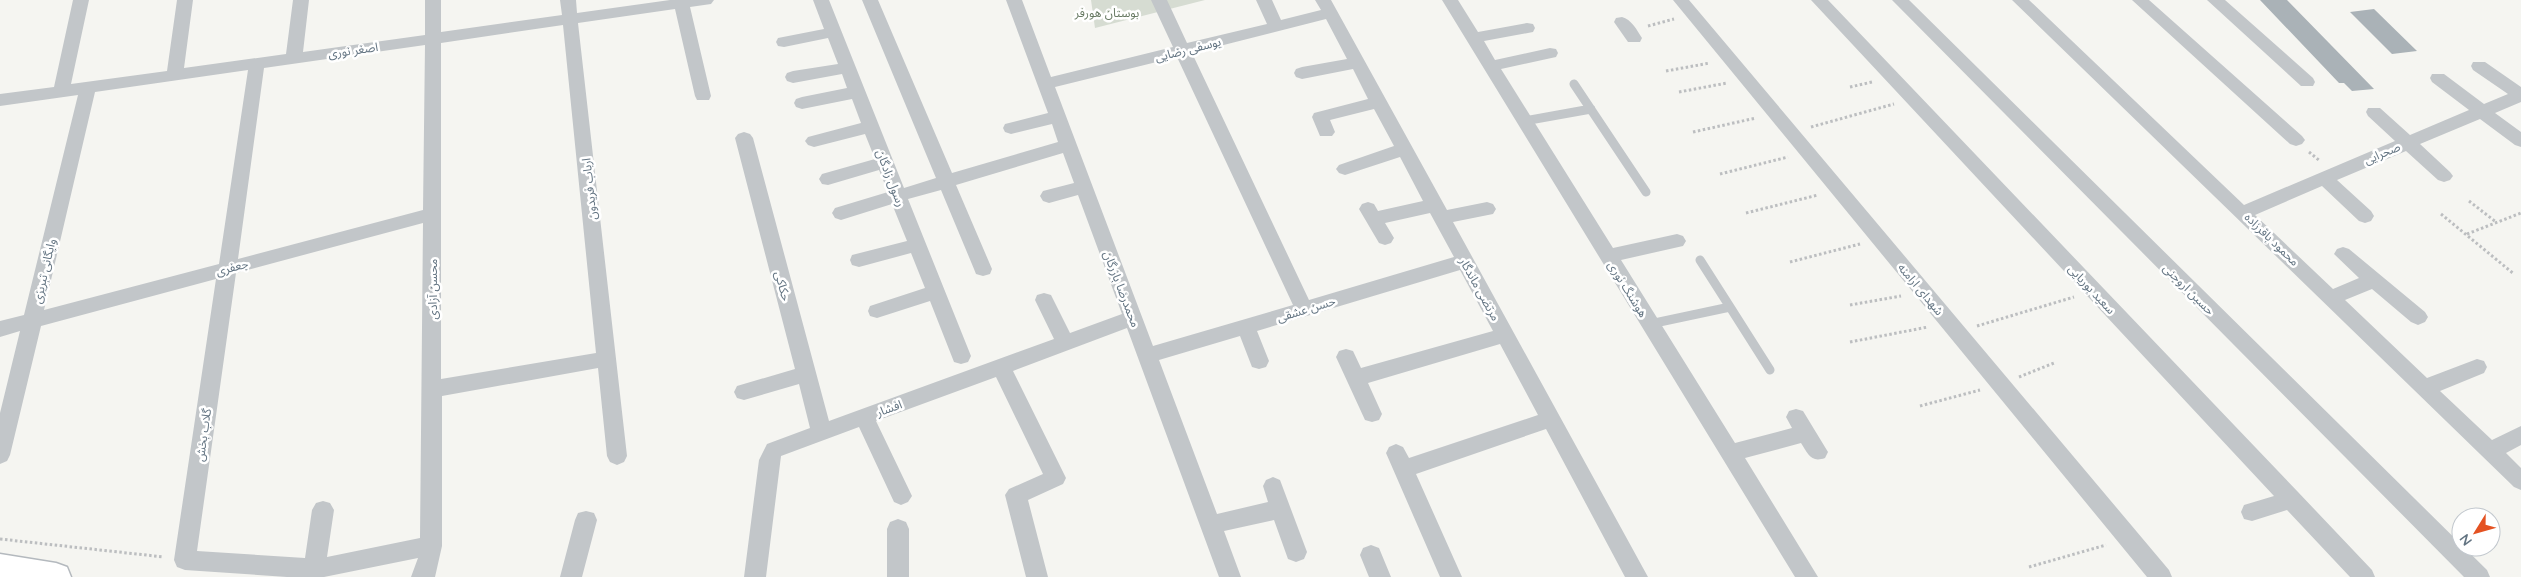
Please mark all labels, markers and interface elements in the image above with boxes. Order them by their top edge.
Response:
park label: بوستان هورفر [1074,5,1139,20]
street label: یوسفی رضایی [1153,34,1223,65]
street label: اصغر نوری [327,39,379,61]
street label: صحرایی [2361,139,2403,167]
street label: رسول زادگان [873,147,909,209]
street label: ارباب فریدون [578,157,600,221]
street label: محمود باقرزاده [2242,209,2302,269]
street label: وایگانی تبریزی [29,237,59,305]
street label: محمدرضا بازرگان [1101,249,1143,329]
street label: مرتضی ماندگار [1456,254,1504,323]
street label: جعفری [214,255,250,279]
street label: هوشنگ نوری [1605,258,1651,320]
street label: محسن آزادی [425,259,440,319]
street label: شهدای ارامنه [1895,260,1947,318]
street label: حسین اروجنی [2160,260,2218,318]
street label: سعید بوریایی [2065,261,2119,317]
street label: حکاکی [772,269,794,303]
street label: حسن عشقی [1275,293,1337,325]
street label: افشار [873,396,904,420]
street label: گلاب بخش [192,406,215,463]
north arrow [2451,507,2501,557]
text: N [2455,530,2476,549]

